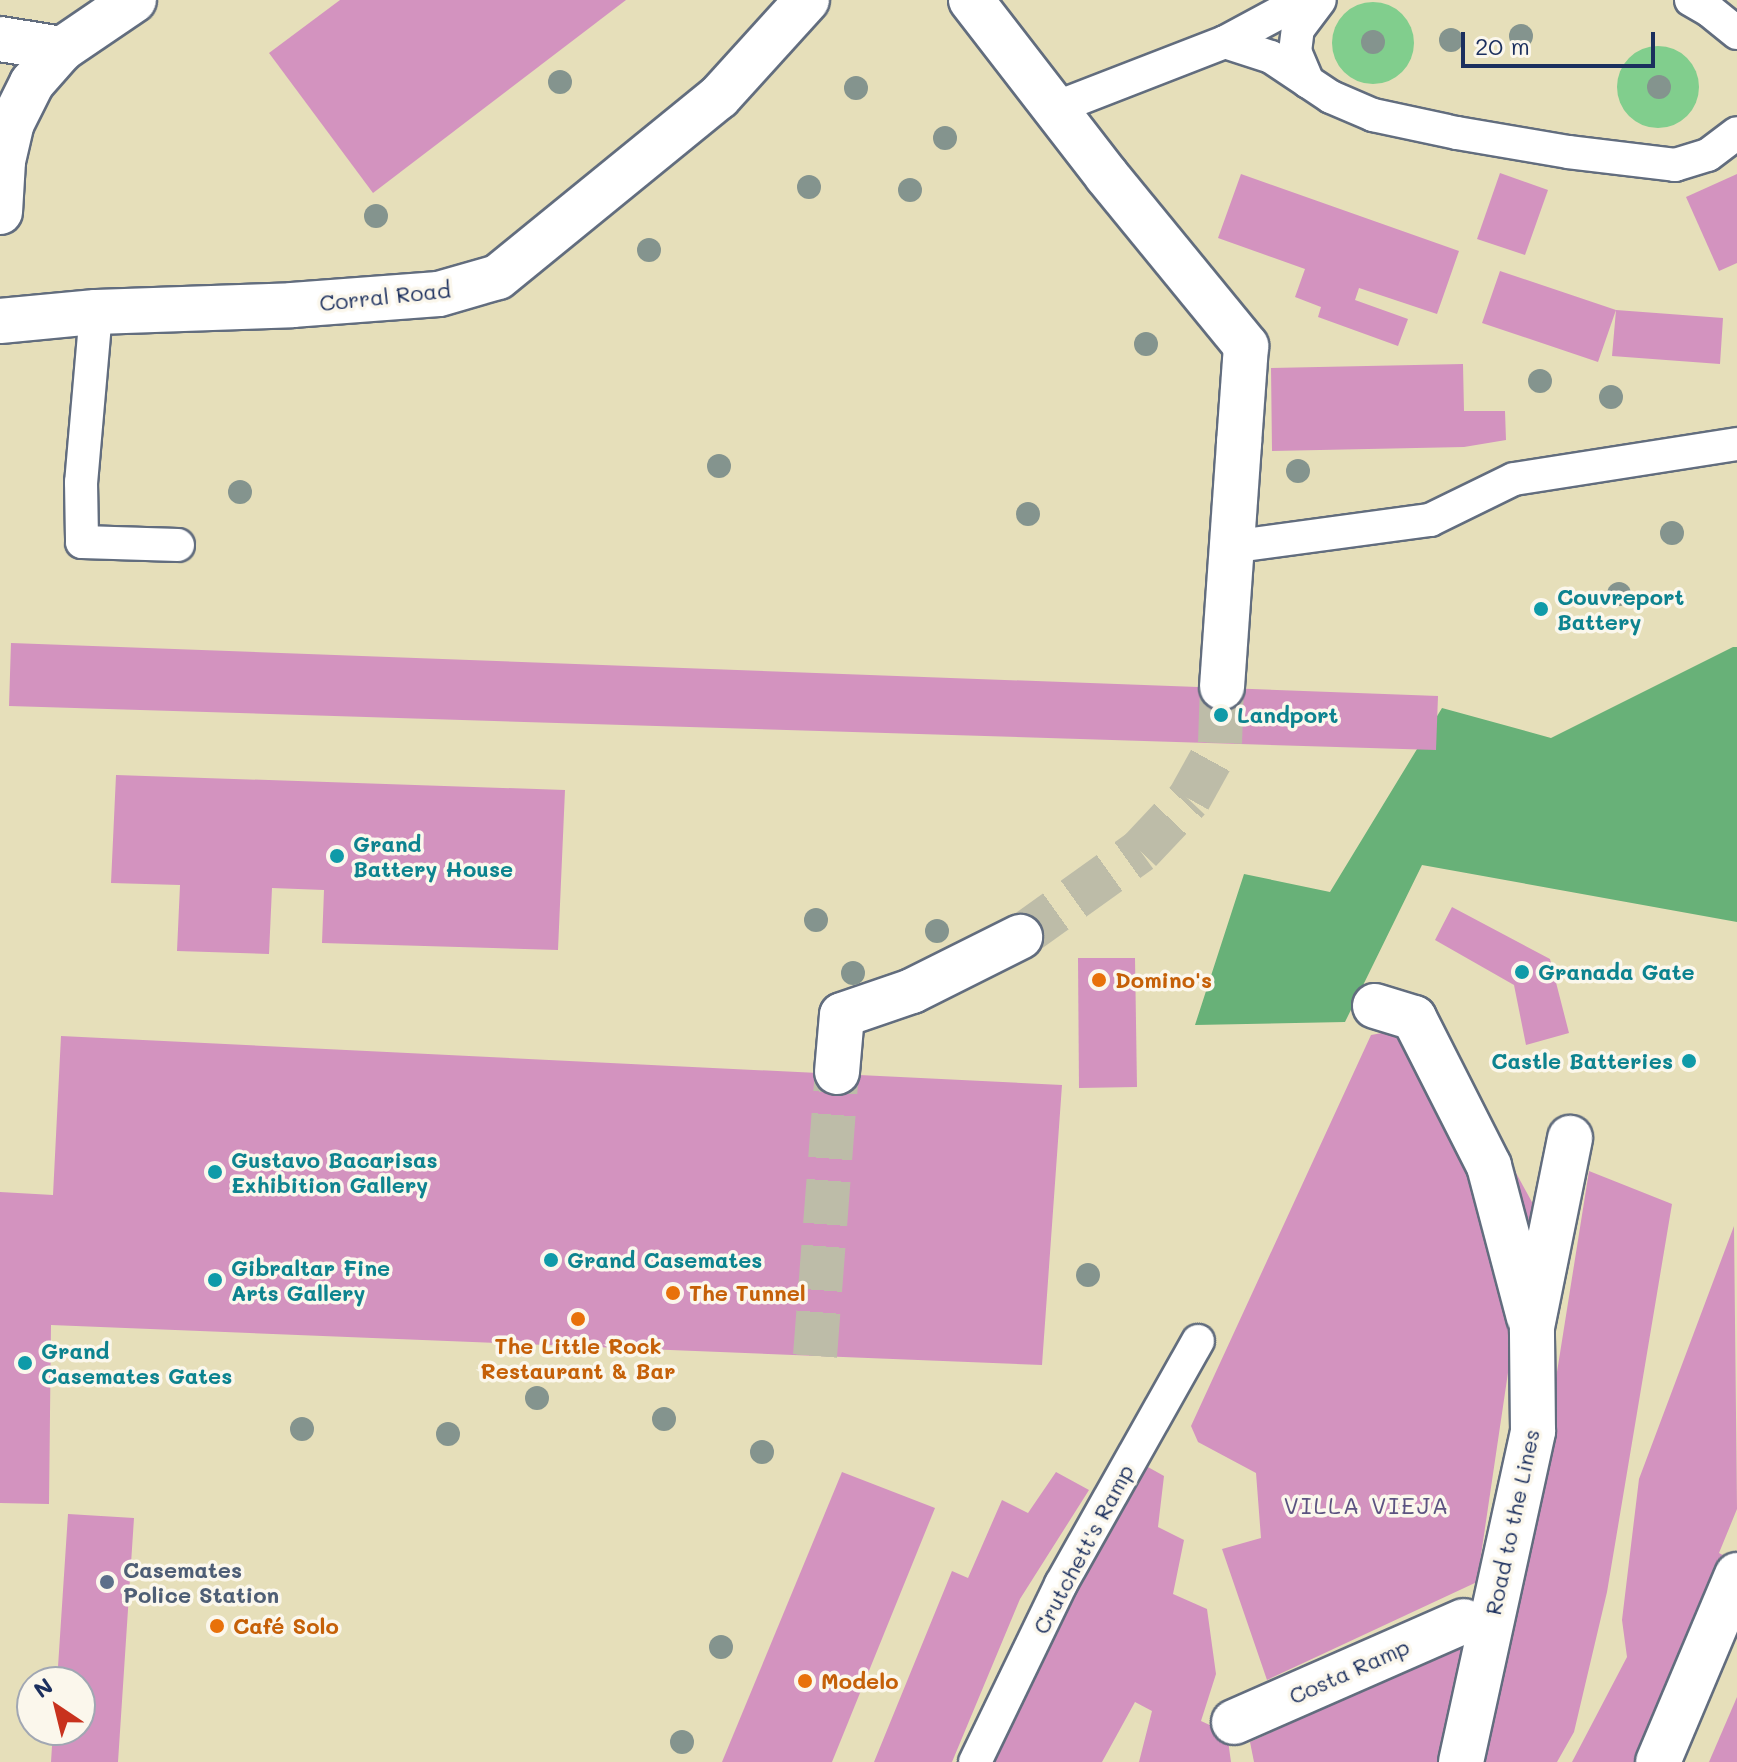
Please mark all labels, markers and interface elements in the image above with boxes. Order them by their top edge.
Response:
scale bar [1465,16,1659,66]
text: 20 m [1475,30,1530,61]
street label: Corral Road [318,276,452,316]
place label: Couvreport Battery [1557,583,1684,634]
marker: Couvreport Battery [1532,600,1550,618]
place label: Landport [1237,702,1338,728]
marker: Landport [1212,706,1230,724]
place label: Grand Battery House [353,830,513,882]
marker: Grand Battery House [328,847,346,865]
place label: Granada Gate [1538,959,1695,985]
marker: Granada Gate [1513,963,1531,981]
place label: Domino's [1115,967,1212,993]
marker: Domino's [1090,971,1108,989]
place label: Castle Batteries [1491,1048,1673,1074]
marker: Castle Batteries [1680,1052,1698,1070]
place label: Gustavo Bacarisas Exhibition Gallery [231,1146,438,1198]
marker: Gustavo Bacarisas Exhibition Gallery [206,1163,224,1181]
place label: Grand Casemates [567,1247,762,1273]
marker: Grand Casemates [542,1251,560,1269]
place label: Gibraltar Fine Arts Gallery [231,1254,390,1306]
marker: Gibraltar Fine Arts Gallery [206,1271,224,1289]
place label: The Tunnel [689,1280,806,1306]
marker: The Tunnel [664,1284,682,1302]
marker: The Little Rock Restaurant & Bar [569,1310,587,1328]
place label: The Little Rock Restaurant & Bar [481,1332,675,1384]
place label: Grand Casemates Gates [41,1337,232,1388]
marker: Grand Casemates Gates [16,1354,34,1372]
street label: Road to the Lines [1479,1427,1545,1617]
street label: Crutchett's Ramp [1027,1460,1139,1638]
district label: VILLA VIEJA [1284,1491,1450,1519]
place label: Casemates Police Station [123,1556,279,1608]
marker: Casemates Police Station [98,1573,116,1591]
place label: Café Solo [233,1613,339,1639]
marker: Café Solo [208,1617,226,1635]
street label: Costa Ramp [1285,1633,1413,1709]
north arrow [16,1666,96,1746]
place label: Modelo [821,1668,898,1694]
text: N [28,1671,58,1704]
marker: Modelo [796,1672,814,1690]

